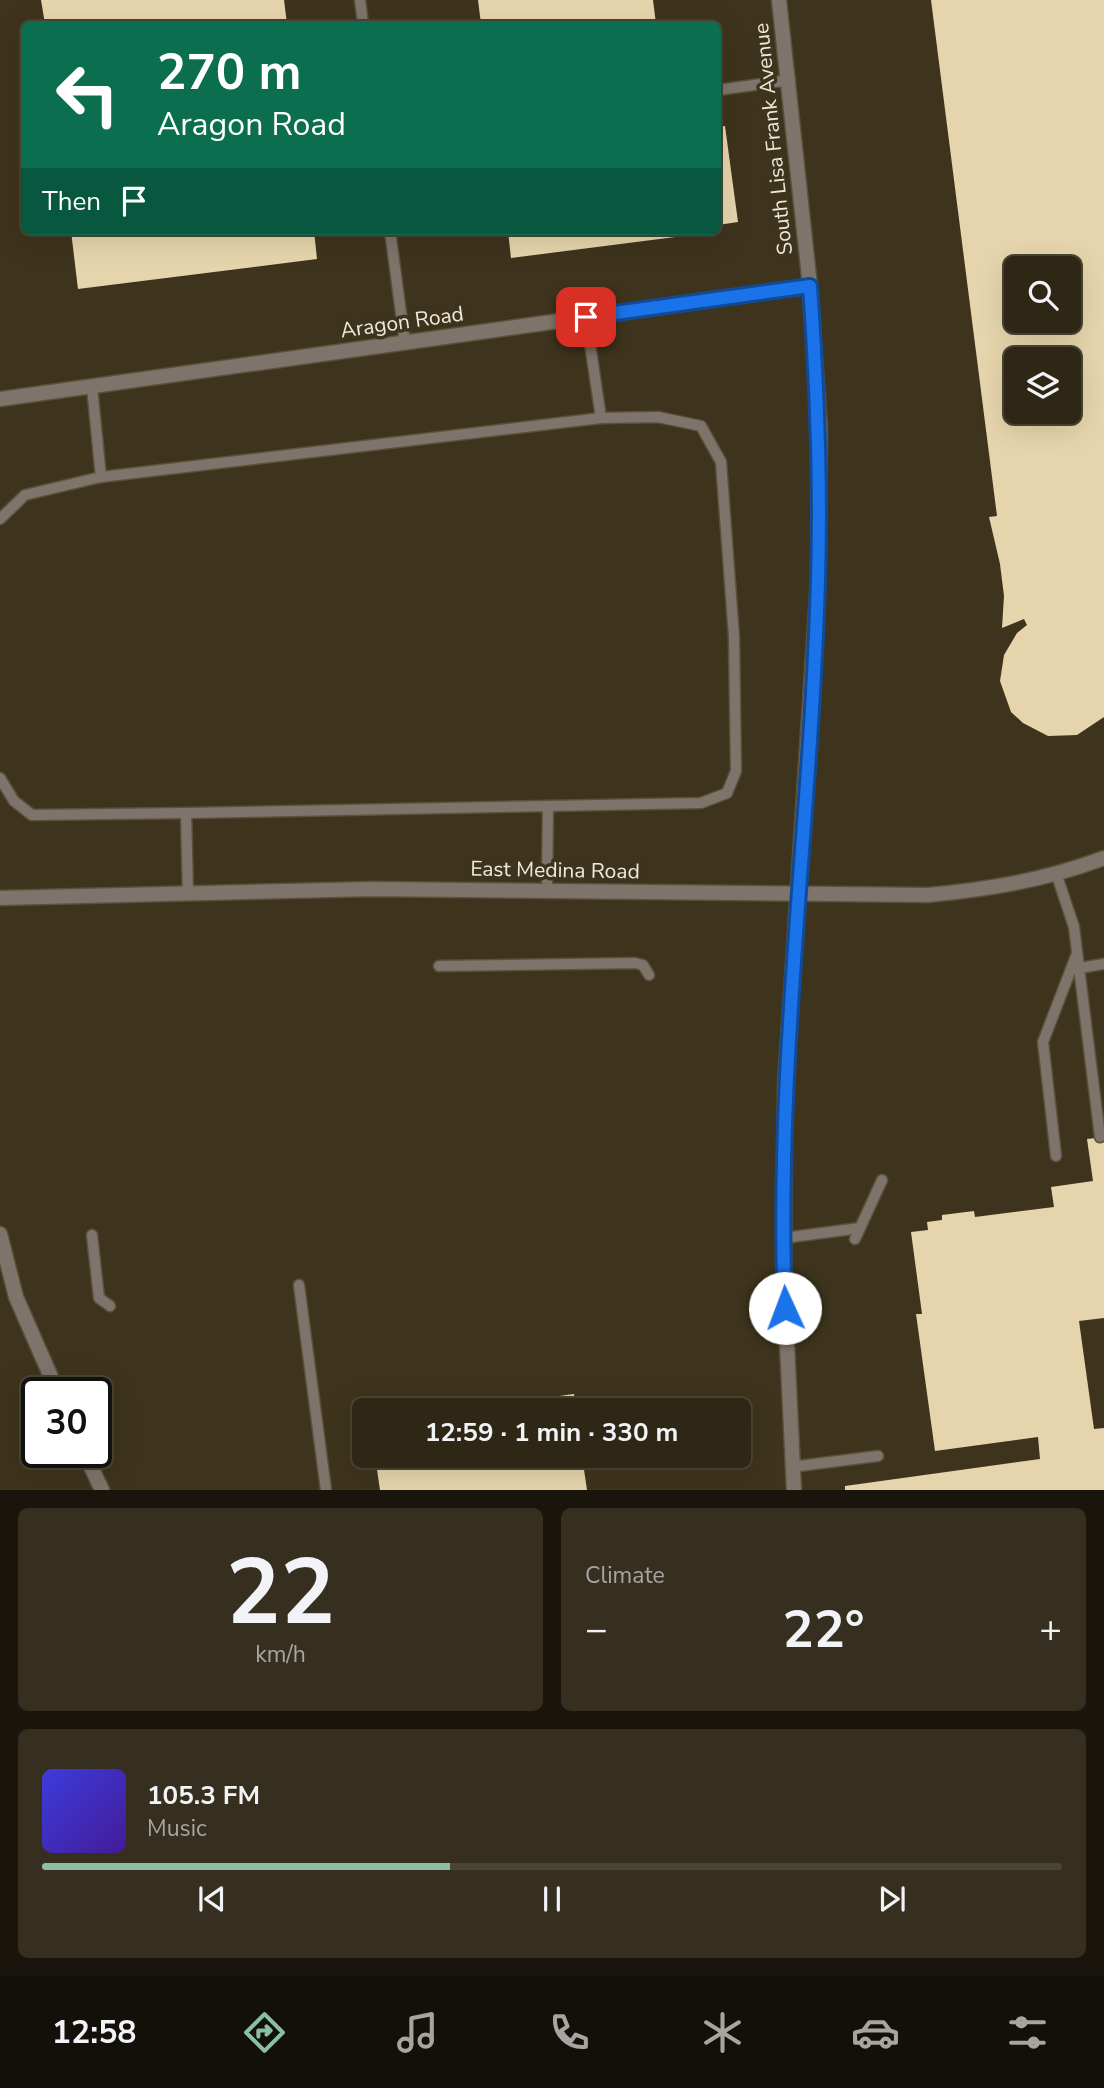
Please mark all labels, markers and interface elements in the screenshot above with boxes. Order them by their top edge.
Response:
street label: South Lisa Frank Avenue [747,22,799,256]
text: 270 m [157,39,301,106]
icon: left [42,49,133,140]
text: Aragon Road [157,103,346,146]
icon: arrive [115,182,153,220]
text: Then [42,184,101,219]
map controls [1004,256,1081,424]
button: search [1004,256,1081,333]
pin [556,287,616,347]
icon: arrive [567,298,605,336]
street label: Aragon Road [339,300,465,344]
button: layers [1004,347,1081,424]
street label: East Medina Road [470,855,640,885]
position arrow [748,1271,822,1345]
speed limit sign: 30 [21,1377,112,1468]
text: 12:59 · 1 min · 330 m [425,1415,678,1450]
text: 22 [226,1531,335,1655]
text: Climate [585,1560,665,1591]
text: 22° [782,1594,865,1665]
text: − [585,1604,608,1655]
text: + [1039,1604,1062,1655]
text: km/h [255,1639,306,1670]
text: 105.3 FM [147,1778,260,1813]
text: Music [147,1813,207,1844]
icon: previous [193,1880,231,1918]
icon: pause [533,1880,571,1918]
icon: next [873,1880,911,1918]
icon: directions [240,2008,289,2057]
icon: music [393,2008,442,2057]
icon: phone [545,2008,594,2057]
icon: climate [698,2008,747,2057]
icon: car [851,2008,900,2057]
icon: filters [1003,2008,1052,2057]
text: 12:58 [52,2011,137,2054]

